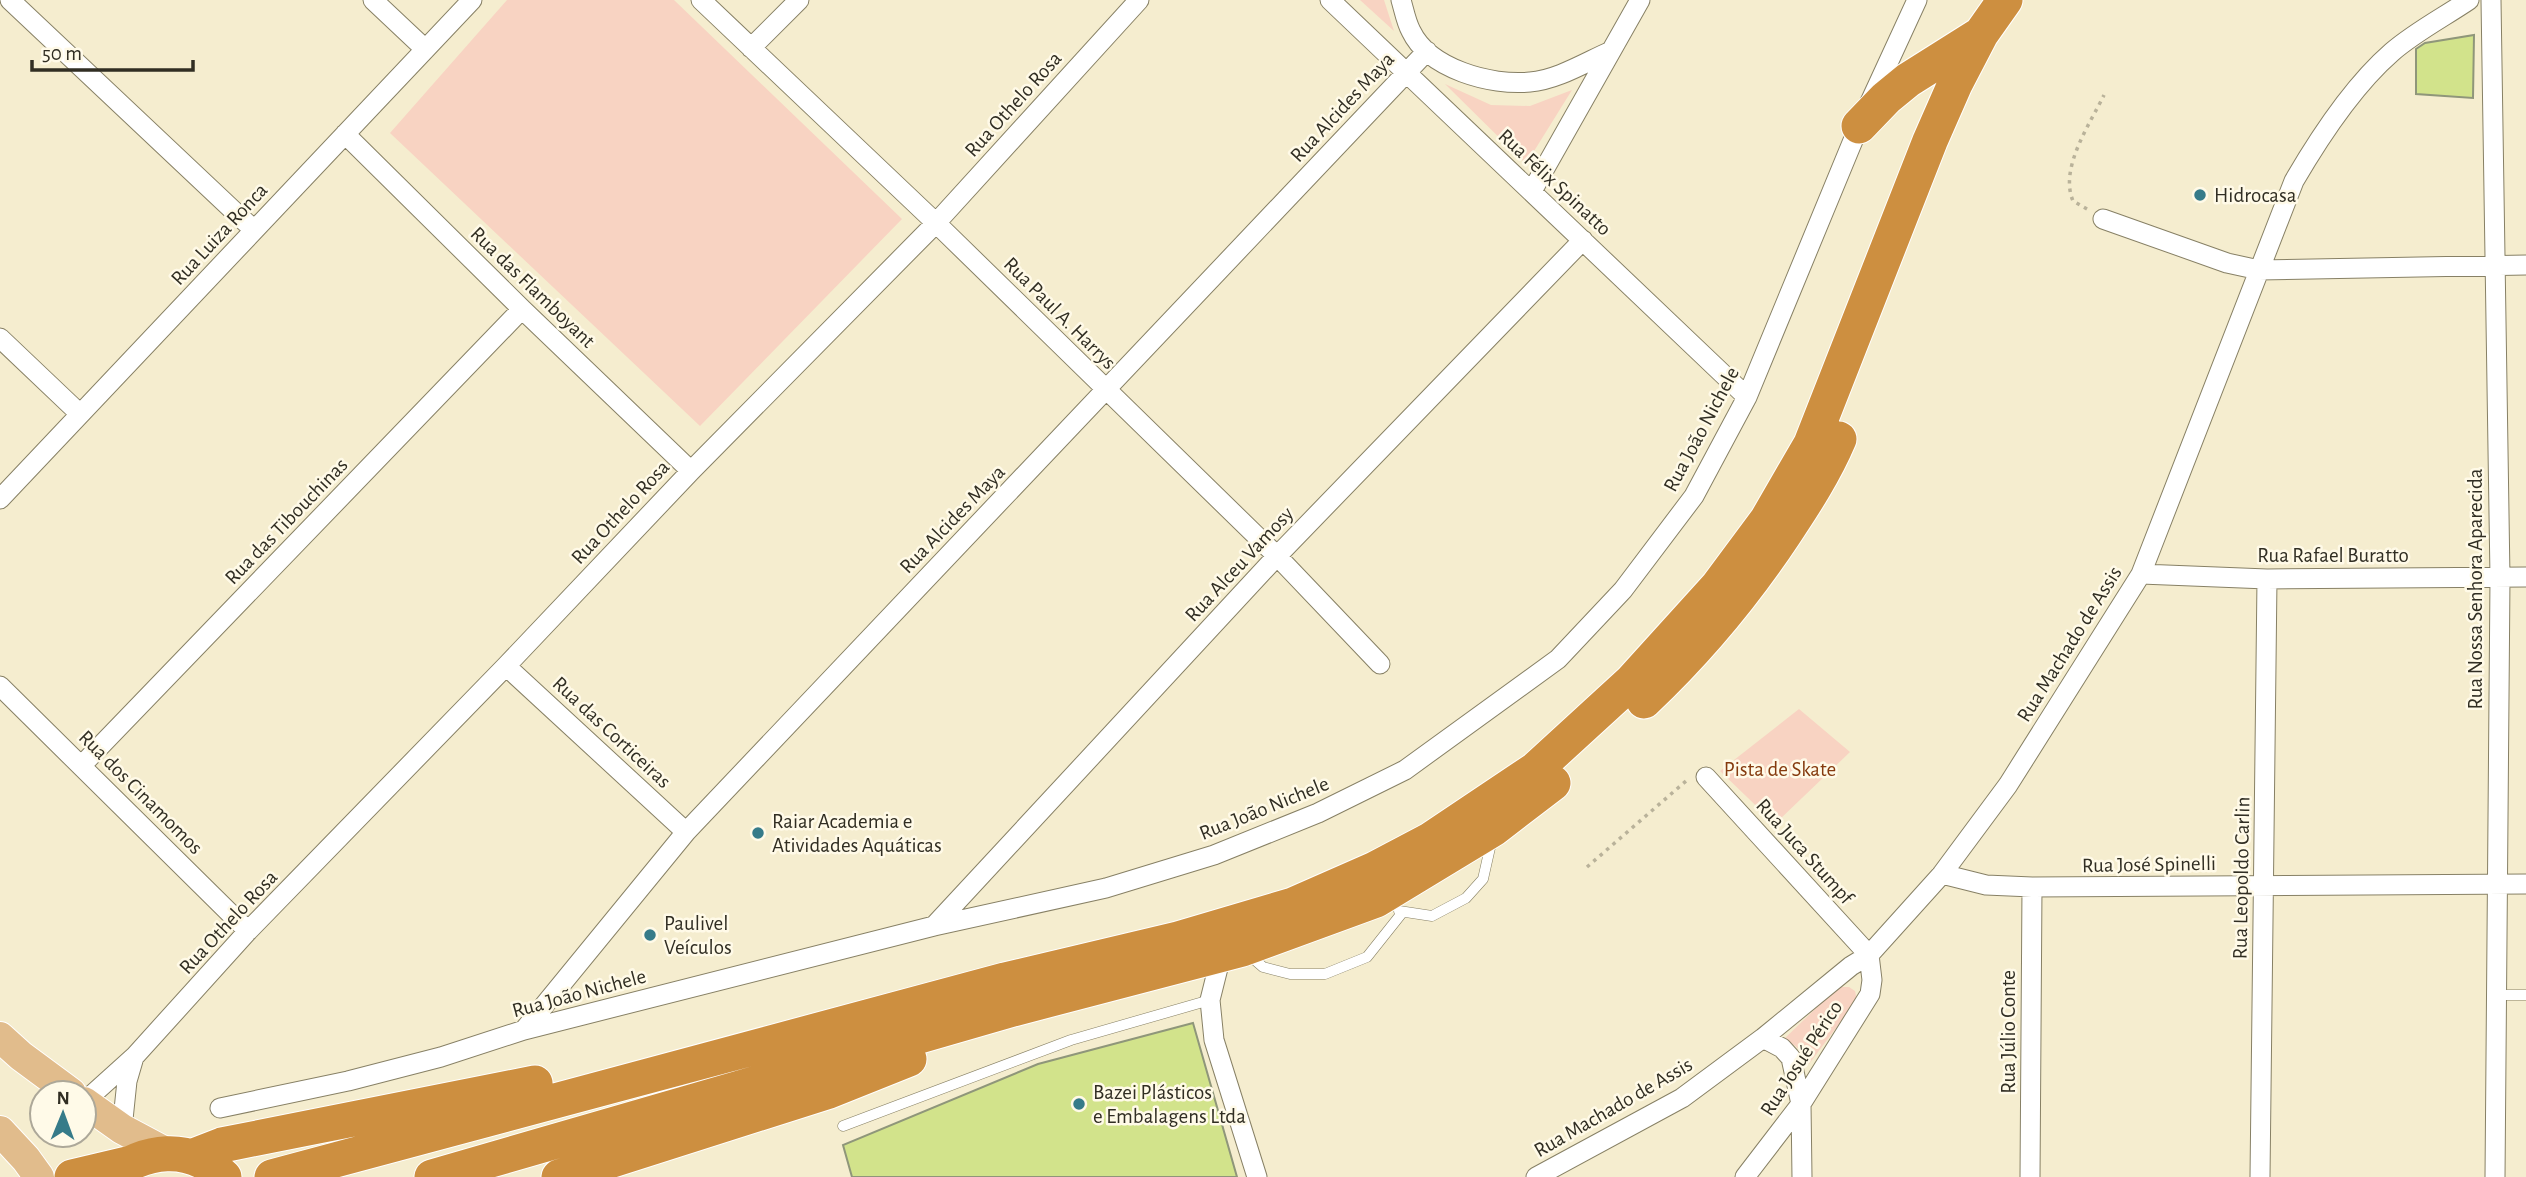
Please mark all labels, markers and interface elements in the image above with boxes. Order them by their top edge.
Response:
scale bar [32,28,192,72]
text: 50 m [42,43,82,64]
street label: Rua Othelo Rosa [961,48,1066,161]
street label: Rua Alcides Maya [1286,48,1399,166]
street label: Rua Félix Spinatto [1494,125,1615,240]
street label: Rua Luiza Ronca [167,179,272,289]
place label: Hidrocasa [2214,185,2297,206]
marker: Hidrocasa [2192,187,2208,203]
street label: Rua das Flamboyant [466,223,599,352]
street label: Rua Paul A. Harrys [1000,253,1120,373]
street label: Rua João Nichele [1660,363,1743,495]
street label: Rua das Tibouchinas [221,454,352,589]
street label: Rua Othelo Rosa [567,456,674,568]
street label: Rua Alcides Maya [896,461,1009,578]
street label: Rua Nossa Senhora Aparecida [2465,468,2486,709]
street label: Rua Alceu Vamosy [1181,503,1298,626]
street label: Rua Rafael Buratto [2257,545,2409,566]
street label: Rua Machado de Assis [2013,563,2126,726]
street label: Rua das Corticeiras [549,673,675,792]
street label: Rua dos Cinamomos [75,726,207,858]
park label: Pista de Skate [1724,759,1836,780]
street label: Rua João Nichele [1196,773,1332,844]
street label: Rua Juca Stumpf [1752,795,1858,909]
street label: Rua Leopoldo Carlin [2230,796,2253,960]
place label: Raiar Academia e Atividades Aquáticas [772,811,942,856]
marker: Raiar Academia e Atividades Aquáticas [750,825,766,841]
street label: Rua José Spinelli [2082,853,2216,876]
street label: Rua Othelo Rosa [175,866,282,978]
place label: Paulivel Veículos [664,913,732,958]
marker: Paulivel Veículos [642,927,658,943]
street label: Rua João Nichele [510,965,648,1021]
street label: Rua Júlio Conte [1998,970,2019,1094]
street label: Rua Josué Périco [1756,997,1846,1120]
street label: Rua Machado de Assis [1530,1054,1696,1161]
north arrow [28,1079,98,1149]
place label: Bazei Plásticos e Embalagens Ltda [1093,1082,1246,1127]
text: N [56,1089,70,1108]
marker: Bazei Plásticos e Embalagens Ltda [1071,1096,1087,1112]

